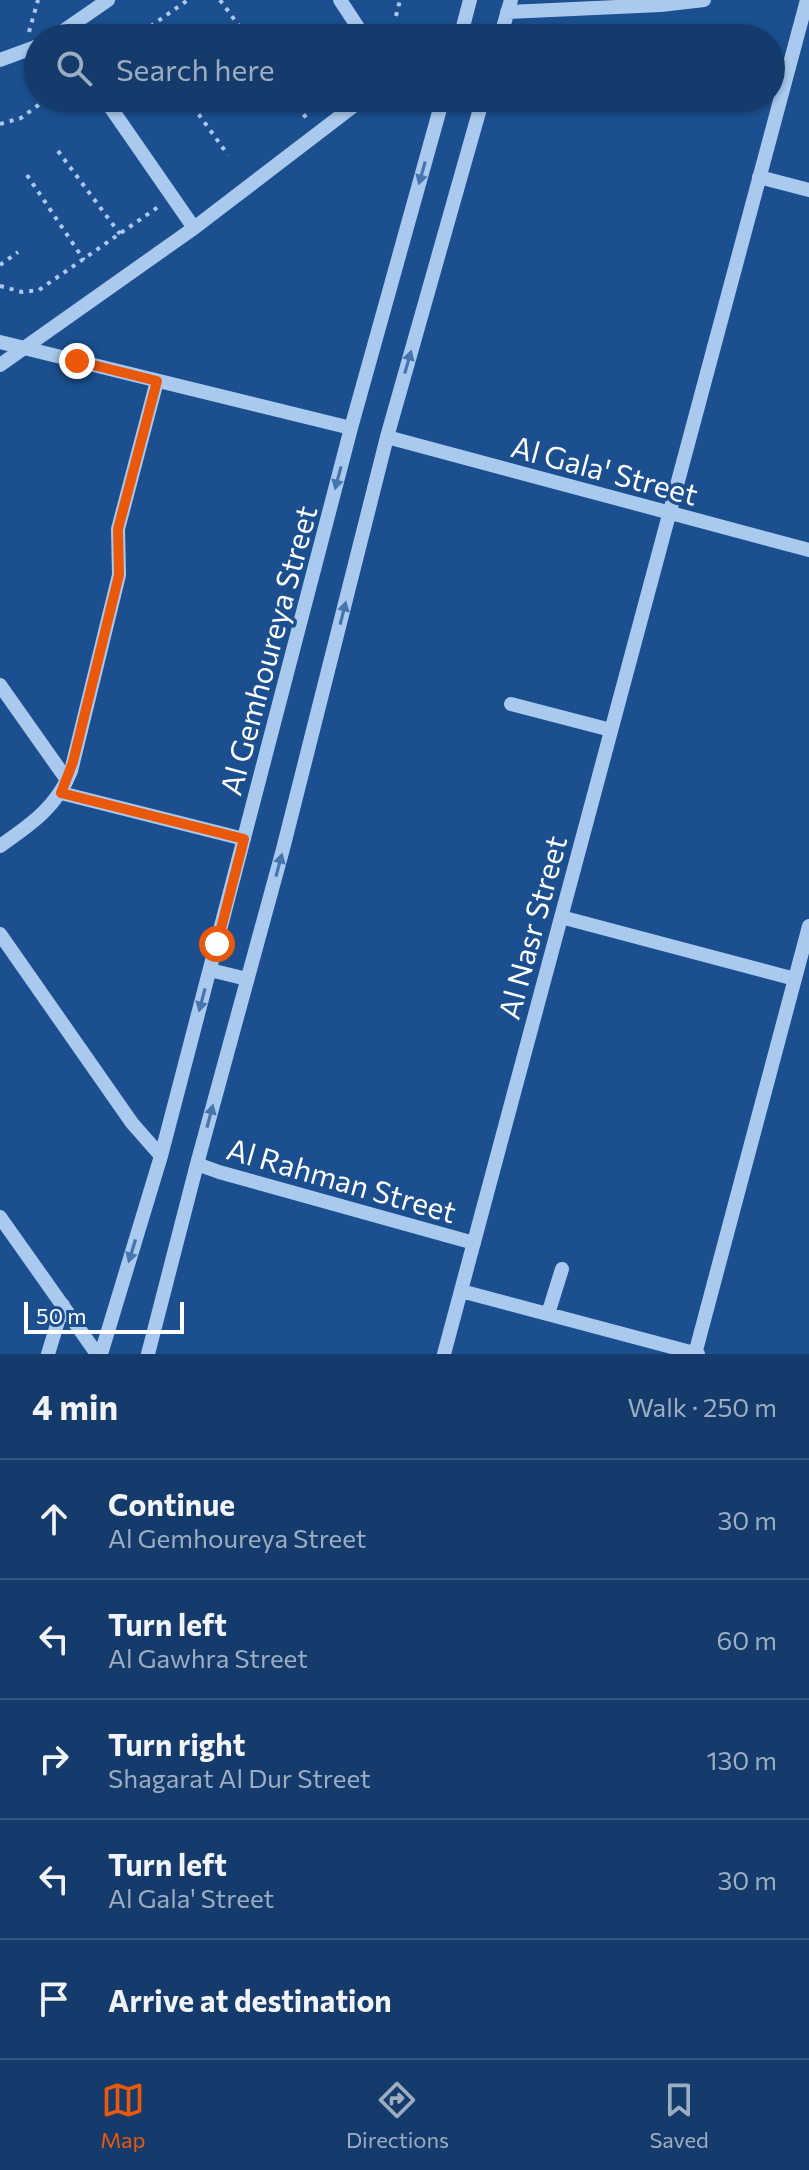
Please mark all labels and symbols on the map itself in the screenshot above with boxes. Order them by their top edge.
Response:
one-way arrow [416,161,428,186]
route end [59,343,95,379]
one-way arrow [403,349,415,374]
street label: Al Gala' Street [508,426,702,512]
one-way arrow [332,465,344,490]
street label: Al Gemhoureya Street [211,501,323,799]
one-way arrow [337,601,349,626]
street label: Al Nasr Street [489,831,573,1023]
one-way arrow [273,853,285,878]
route start [199,926,235,962]
one-way arrow [195,988,207,1013]
one-way arrow [204,1103,216,1128]
street label: Al Rahman Street [223,1129,461,1229]
one-way arrow [125,1239,138,1263]
scale bar [24,1298,184,1334]

